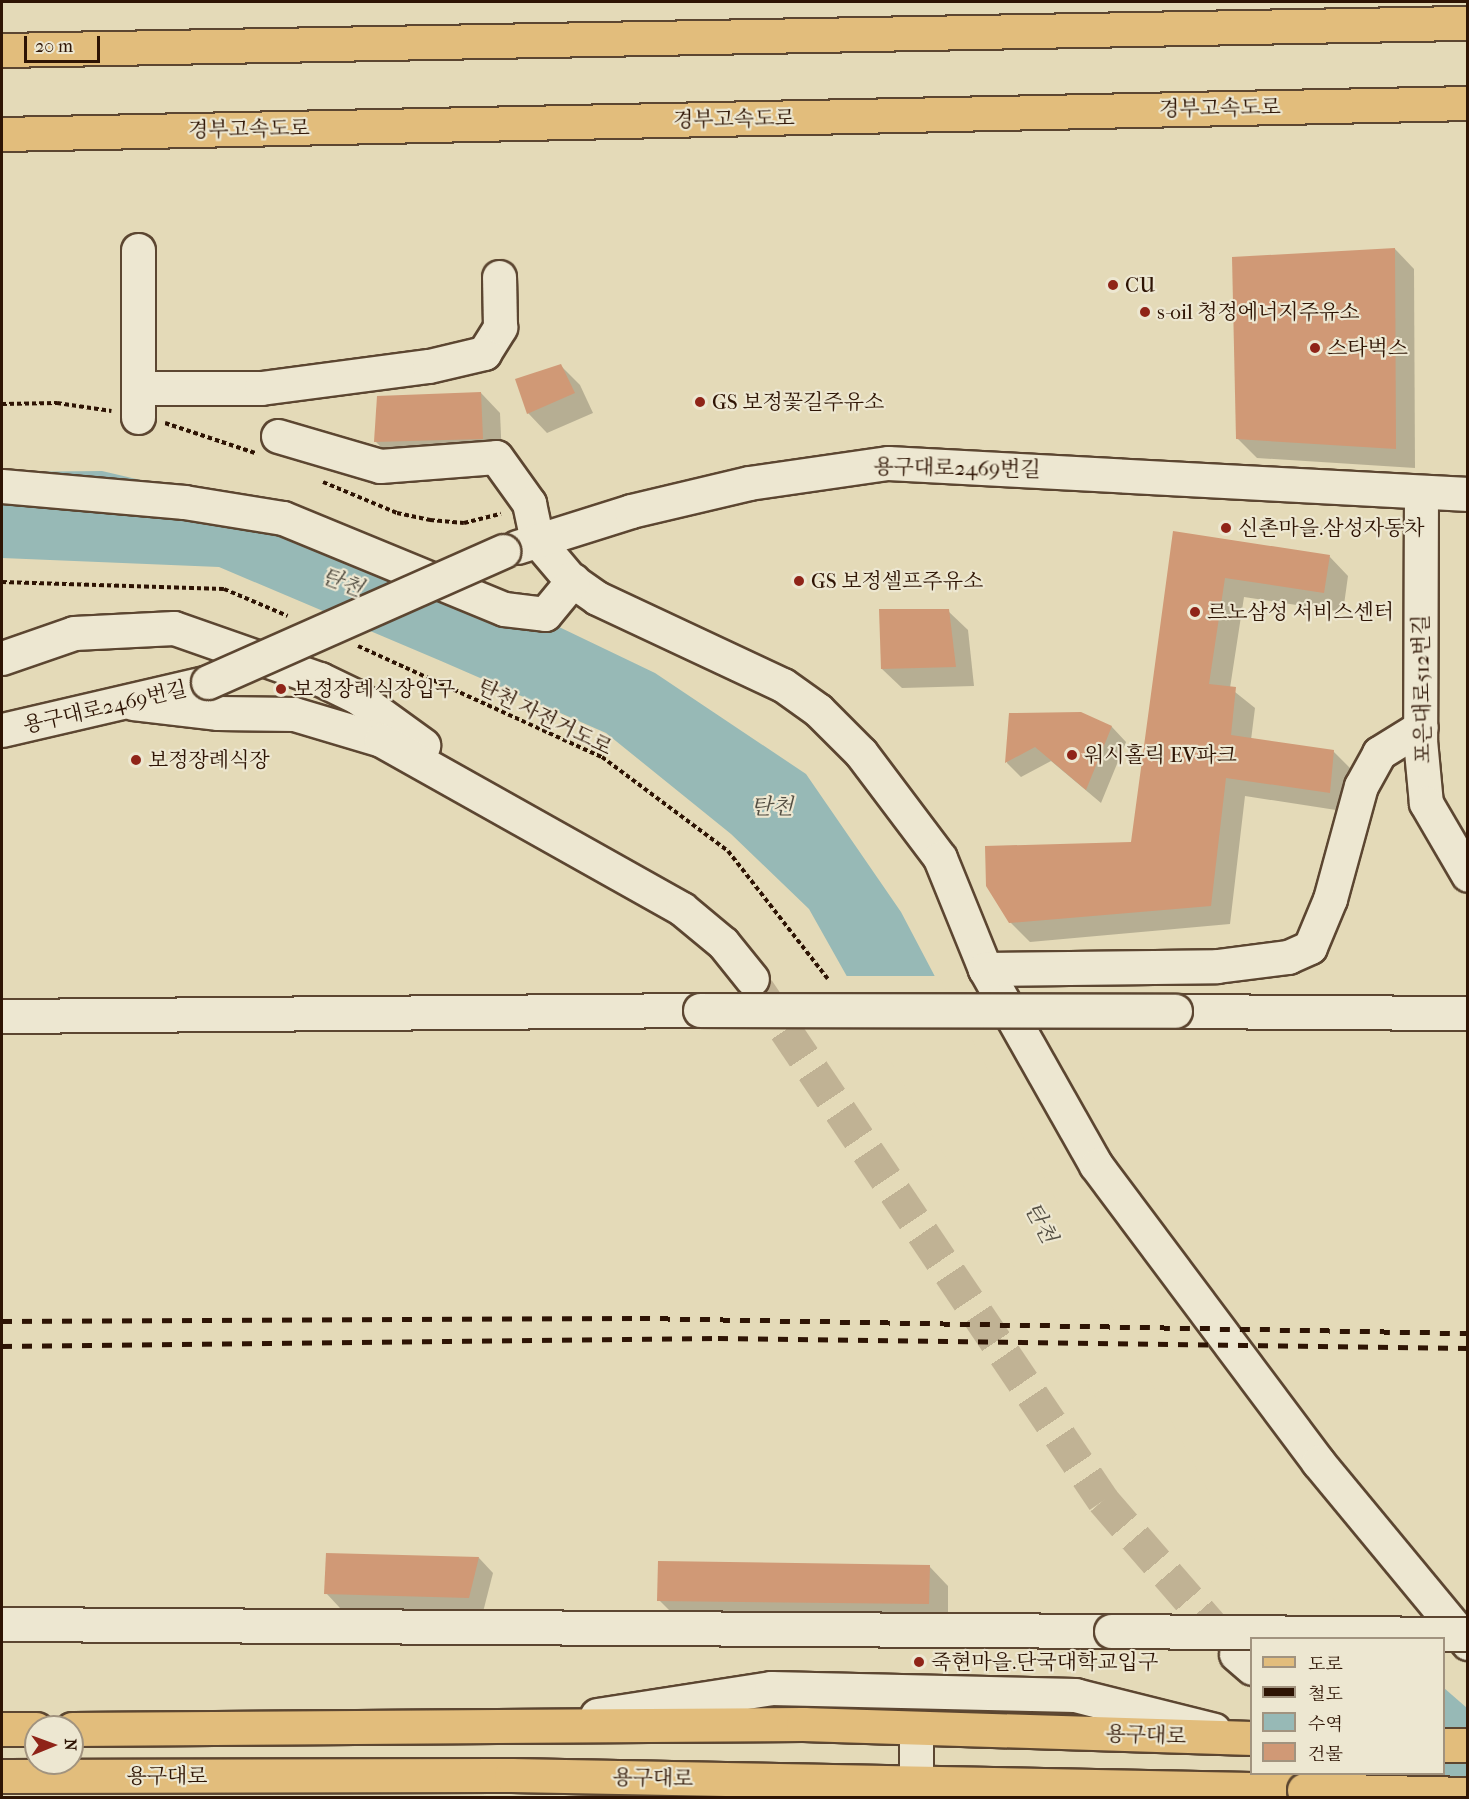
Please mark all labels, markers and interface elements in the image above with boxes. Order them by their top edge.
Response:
scale bar [27,24,104,62]
text: 20 m [35,36,73,57]
street label: 경부고속도로 [1159,94,1281,122]
street label: 경부고속도로 [673,105,795,133]
street label: 경부고속도로 [188,115,310,143]
place label: CU [1125,272,1155,298]
marker: CU [1106,278,1120,292]
place label: s-oil 청정에너지주유소 [1157,299,1360,325]
marker: s-oil 청정에너지주유소 [1138,305,1152,319]
place label: 스타벅스 [1327,335,1408,361]
marker: 스타벅스 [1308,341,1322,355]
place label: GS 보정꽃길주유소 [712,389,884,415]
marker: GS 보정꽃길주유소 [693,395,707,409]
street label: 용구대로2469번길 [873,454,1041,482]
place label: 신촌마을.삼성자동차 [1238,515,1425,541]
marker: 신촌마을.삼성자동차 [1219,521,1233,535]
water label: 탄천 [317,563,367,603]
place label: GS 보정셀프주유소 [811,568,983,594]
marker: GS 보정셀프주유소 [792,574,806,588]
place label: 르노삼성 서비스센터 [1207,599,1394,625]
marker: 르노삼성 서비스센터 [1188,605,1202,619]
street label: 포은대로512번길 [1408,614,1436,764]
street label: 탄천 자전거도로 [474,674,616,760]
street label: 용구대로2469번길 [21,676,189,738]
place label: 보정장례식장입구 [293,676,455,702]
marker: 보정장례식장입구 [274,682,288,696]
place label: 워시홀릭 EV파크 [1084,742,1237,768]
place label: 보정장례식장 [148,747,270,773]
marker: 워시홀릭 EV파크 [1065,748,1079,762]
marker: 보정장례식장 [129,753,143,767]
water label: 탄천 [751,795,793,821]
water label: 탄천 [1018,1198,1062,1248]
legend [1250,1637,1445,1775]
place label: 죽현마을.단국대학교입구 [931,1649,1158,1675]
text: 도로 [1308,1654,1343,1675]
marker: 죽현마을.단국대학교입구 [912,1655,926,1669]
text: 철도 [1308,1684,1343,1705]
text: 수역 [1308,1714,1343,1735]
north arrow [24,1715,84,1775]
street label: 용구대로 [1105,1721,1187,1749]
text: N [61,1738,80,1751]
text: 건물 [1308,1744,1343,1765]
street label: 용구대로 [126,1763,208,1789]
street label: 용구대로 [612,1765,694,1791]

